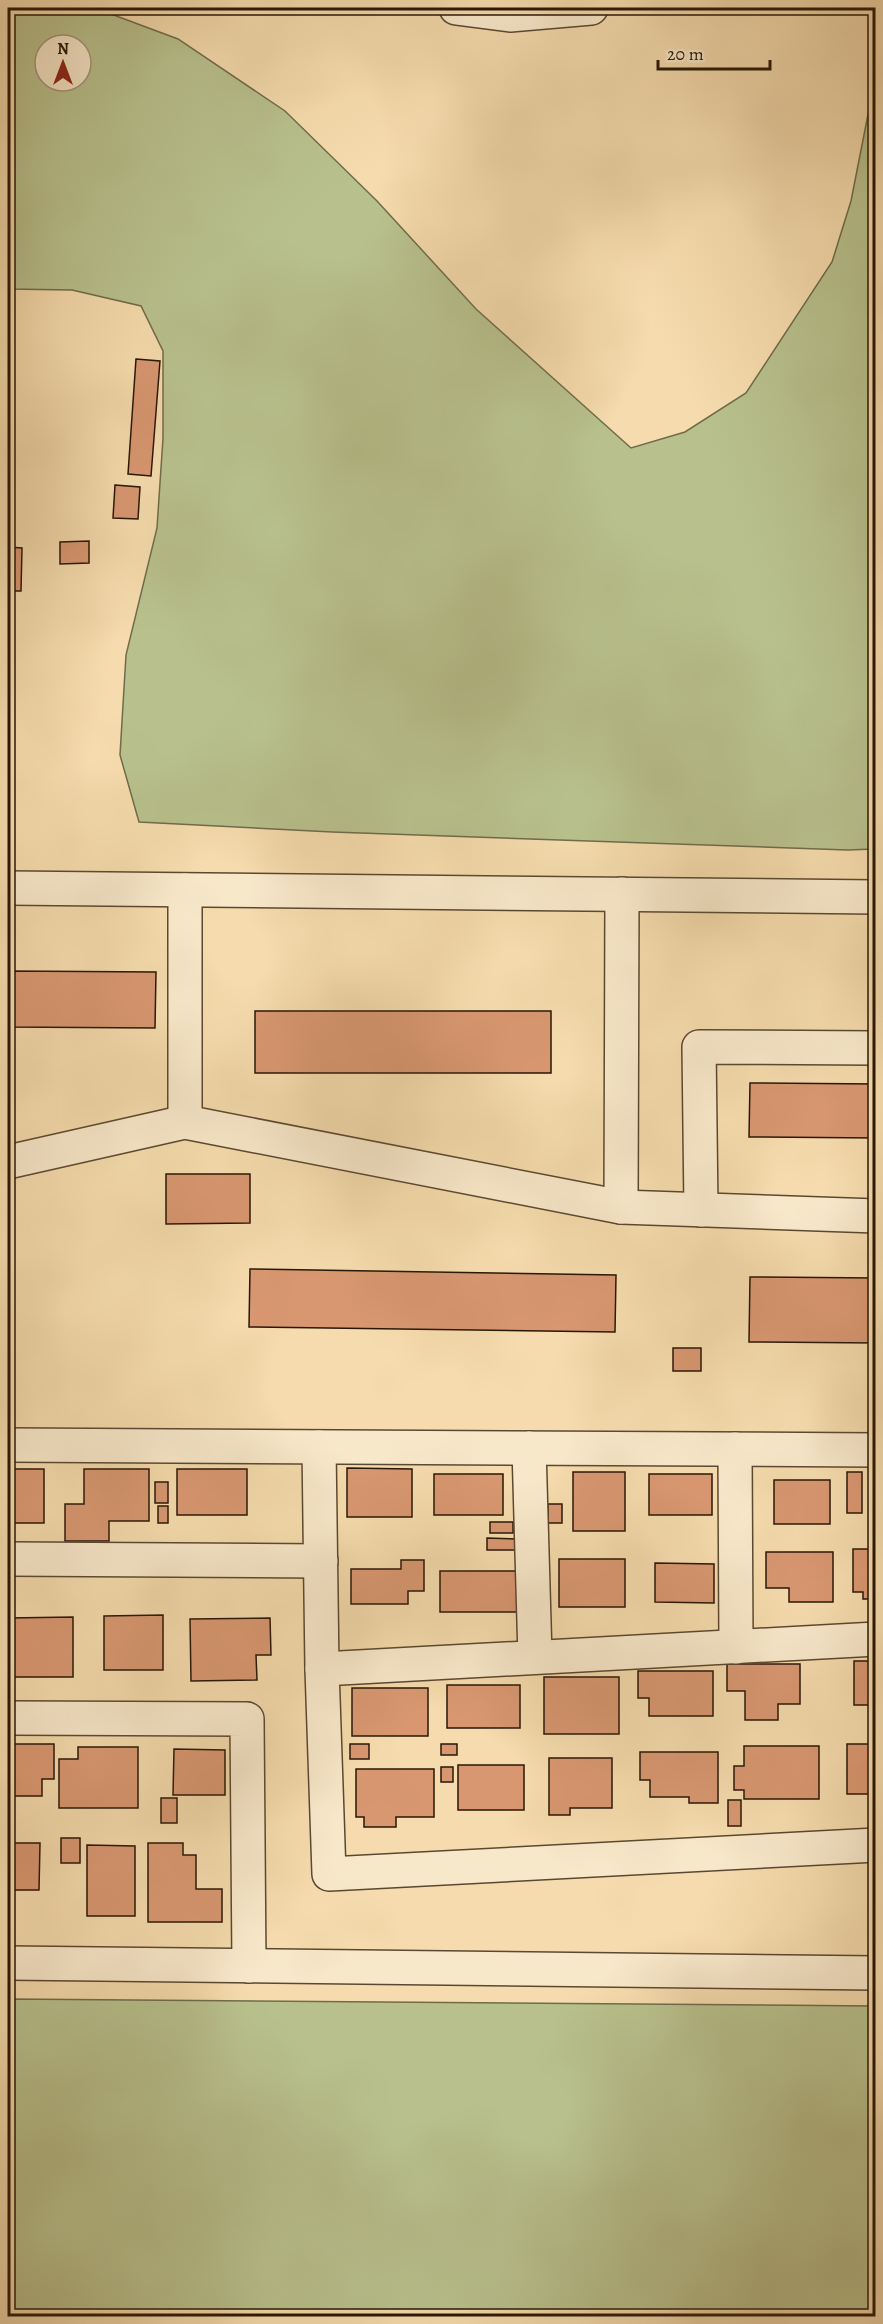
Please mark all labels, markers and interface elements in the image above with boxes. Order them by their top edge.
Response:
north arrow [33,33,93,93]
scale bar [658,33,770,71]
text: N [57,38,69,60]
text: 20 m [667,42,704,66]

